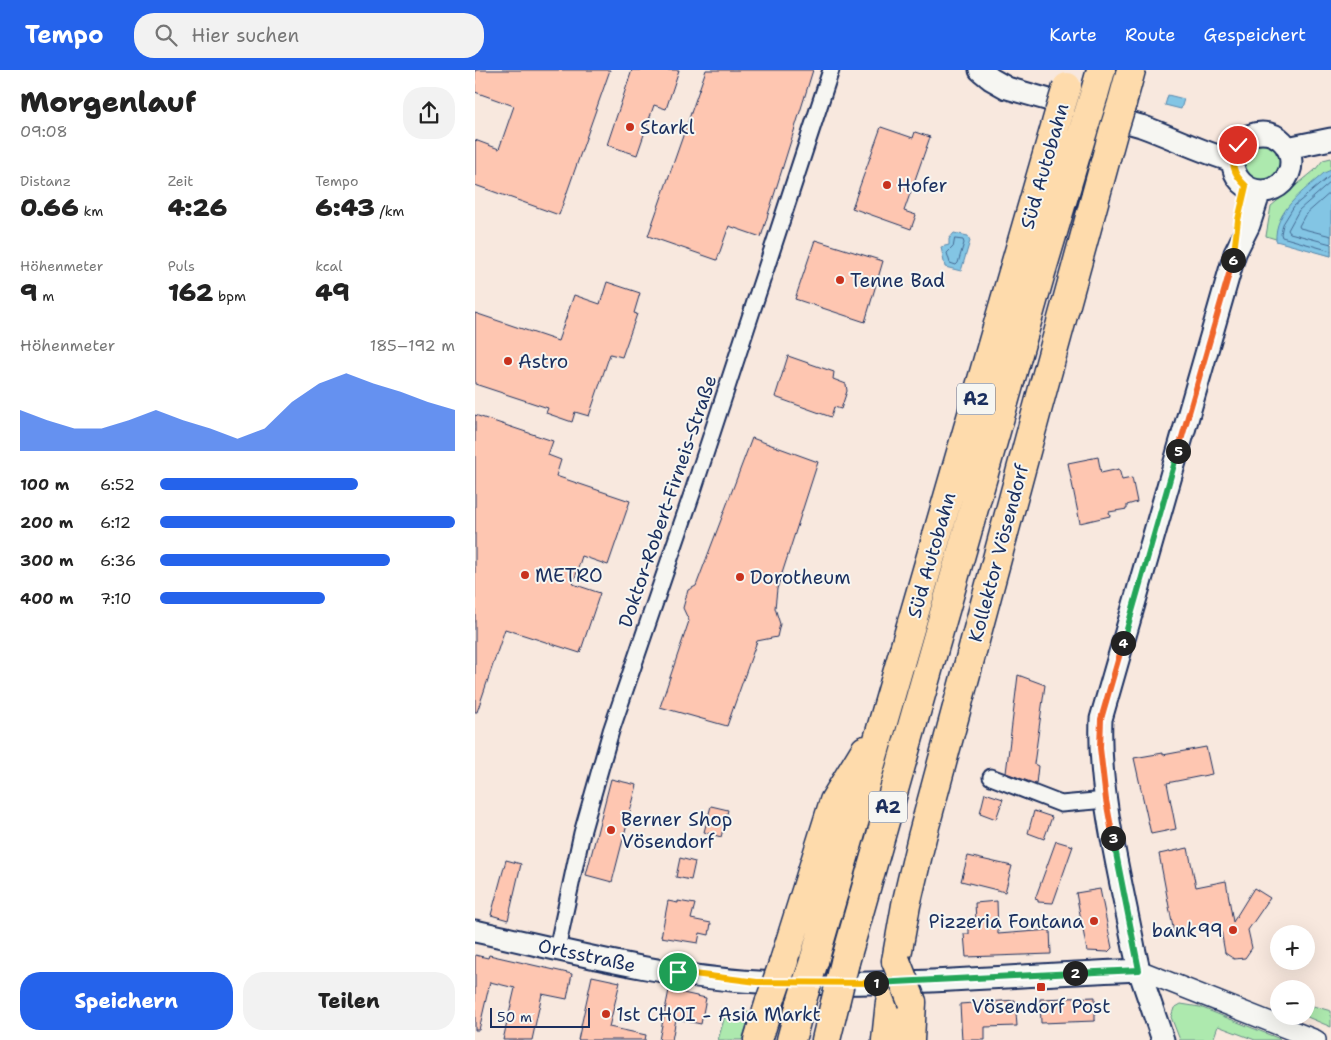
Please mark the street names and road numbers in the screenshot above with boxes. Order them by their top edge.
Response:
street label: Süd Autobahn [1015,100,1074,232]
street label: Doktor-Robert-Firneis-Straße [612,372,722,631]
road number: A2 [957,384,995,414]
street label: Kollektor Vösendorf [963,460,1035,645]
street label: Süd Autobahn [902,489,961,621]
road number: A2 [869,792,907,822]
street label: Ortsstraße [536,933,638,978]

